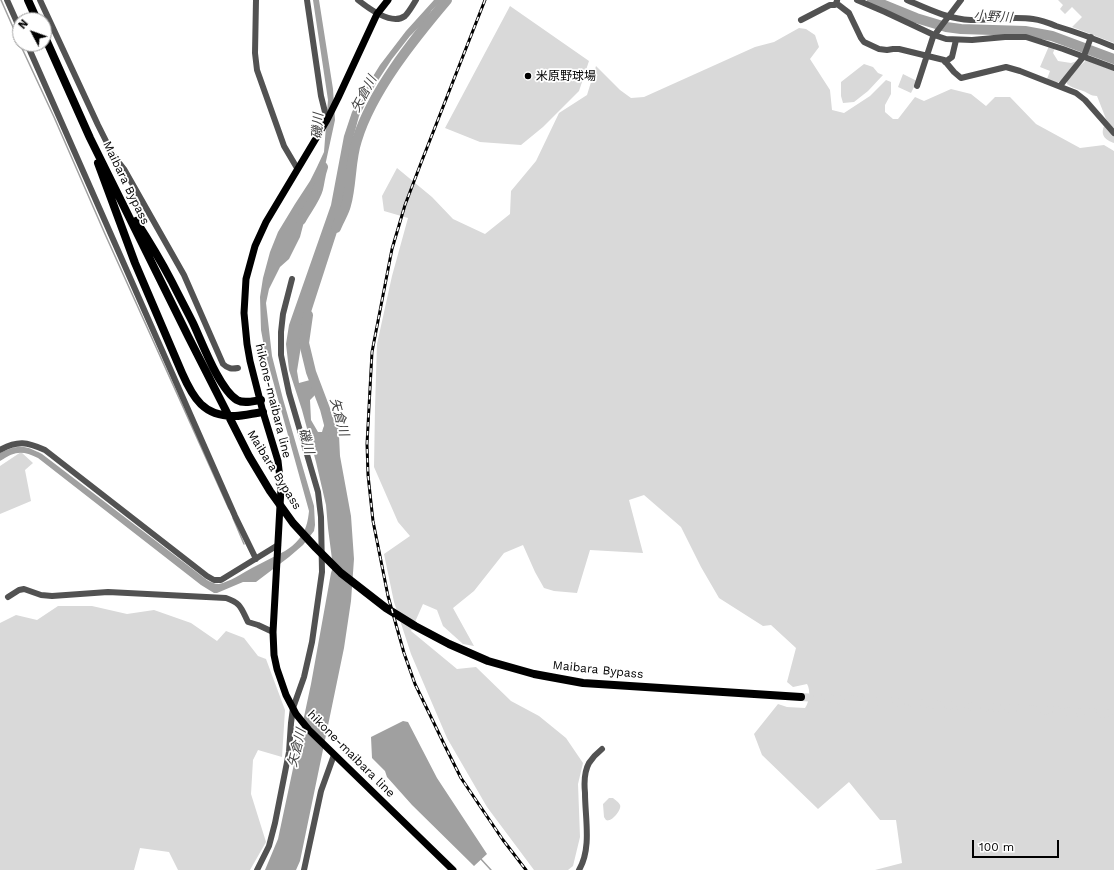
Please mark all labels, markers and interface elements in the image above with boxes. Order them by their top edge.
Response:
water label: 小野川 [973,8,1013,26]
north arrow [12,12,52,52]
text: N [16,17,31,32]
place label: 米原野球場 [536,69,596,83]
marker: 米原野球場 [523,71,533,81]
water label: 矢倉川 [348,73,380,115]
water label: 磯川 [309,112,327,140]
street label: Maibara Bypass [100,139,152,227]
street label: hikone-maibara line [252,342,294,460]
water label: 矢倉川 [326,396,352,438]
water label: 磯川 [295,426,317,456]
street label: Maibara Bypass [244,428,304,512]
street label: Maibara Bypass [552,658,644,682]
street label: hikone-maibara line [304,707,398,801]
water label: 矢倉川 [285,727,309,769]
scale bar [974,832,1061,858]
text: 100 m [979,840,1014,854]

